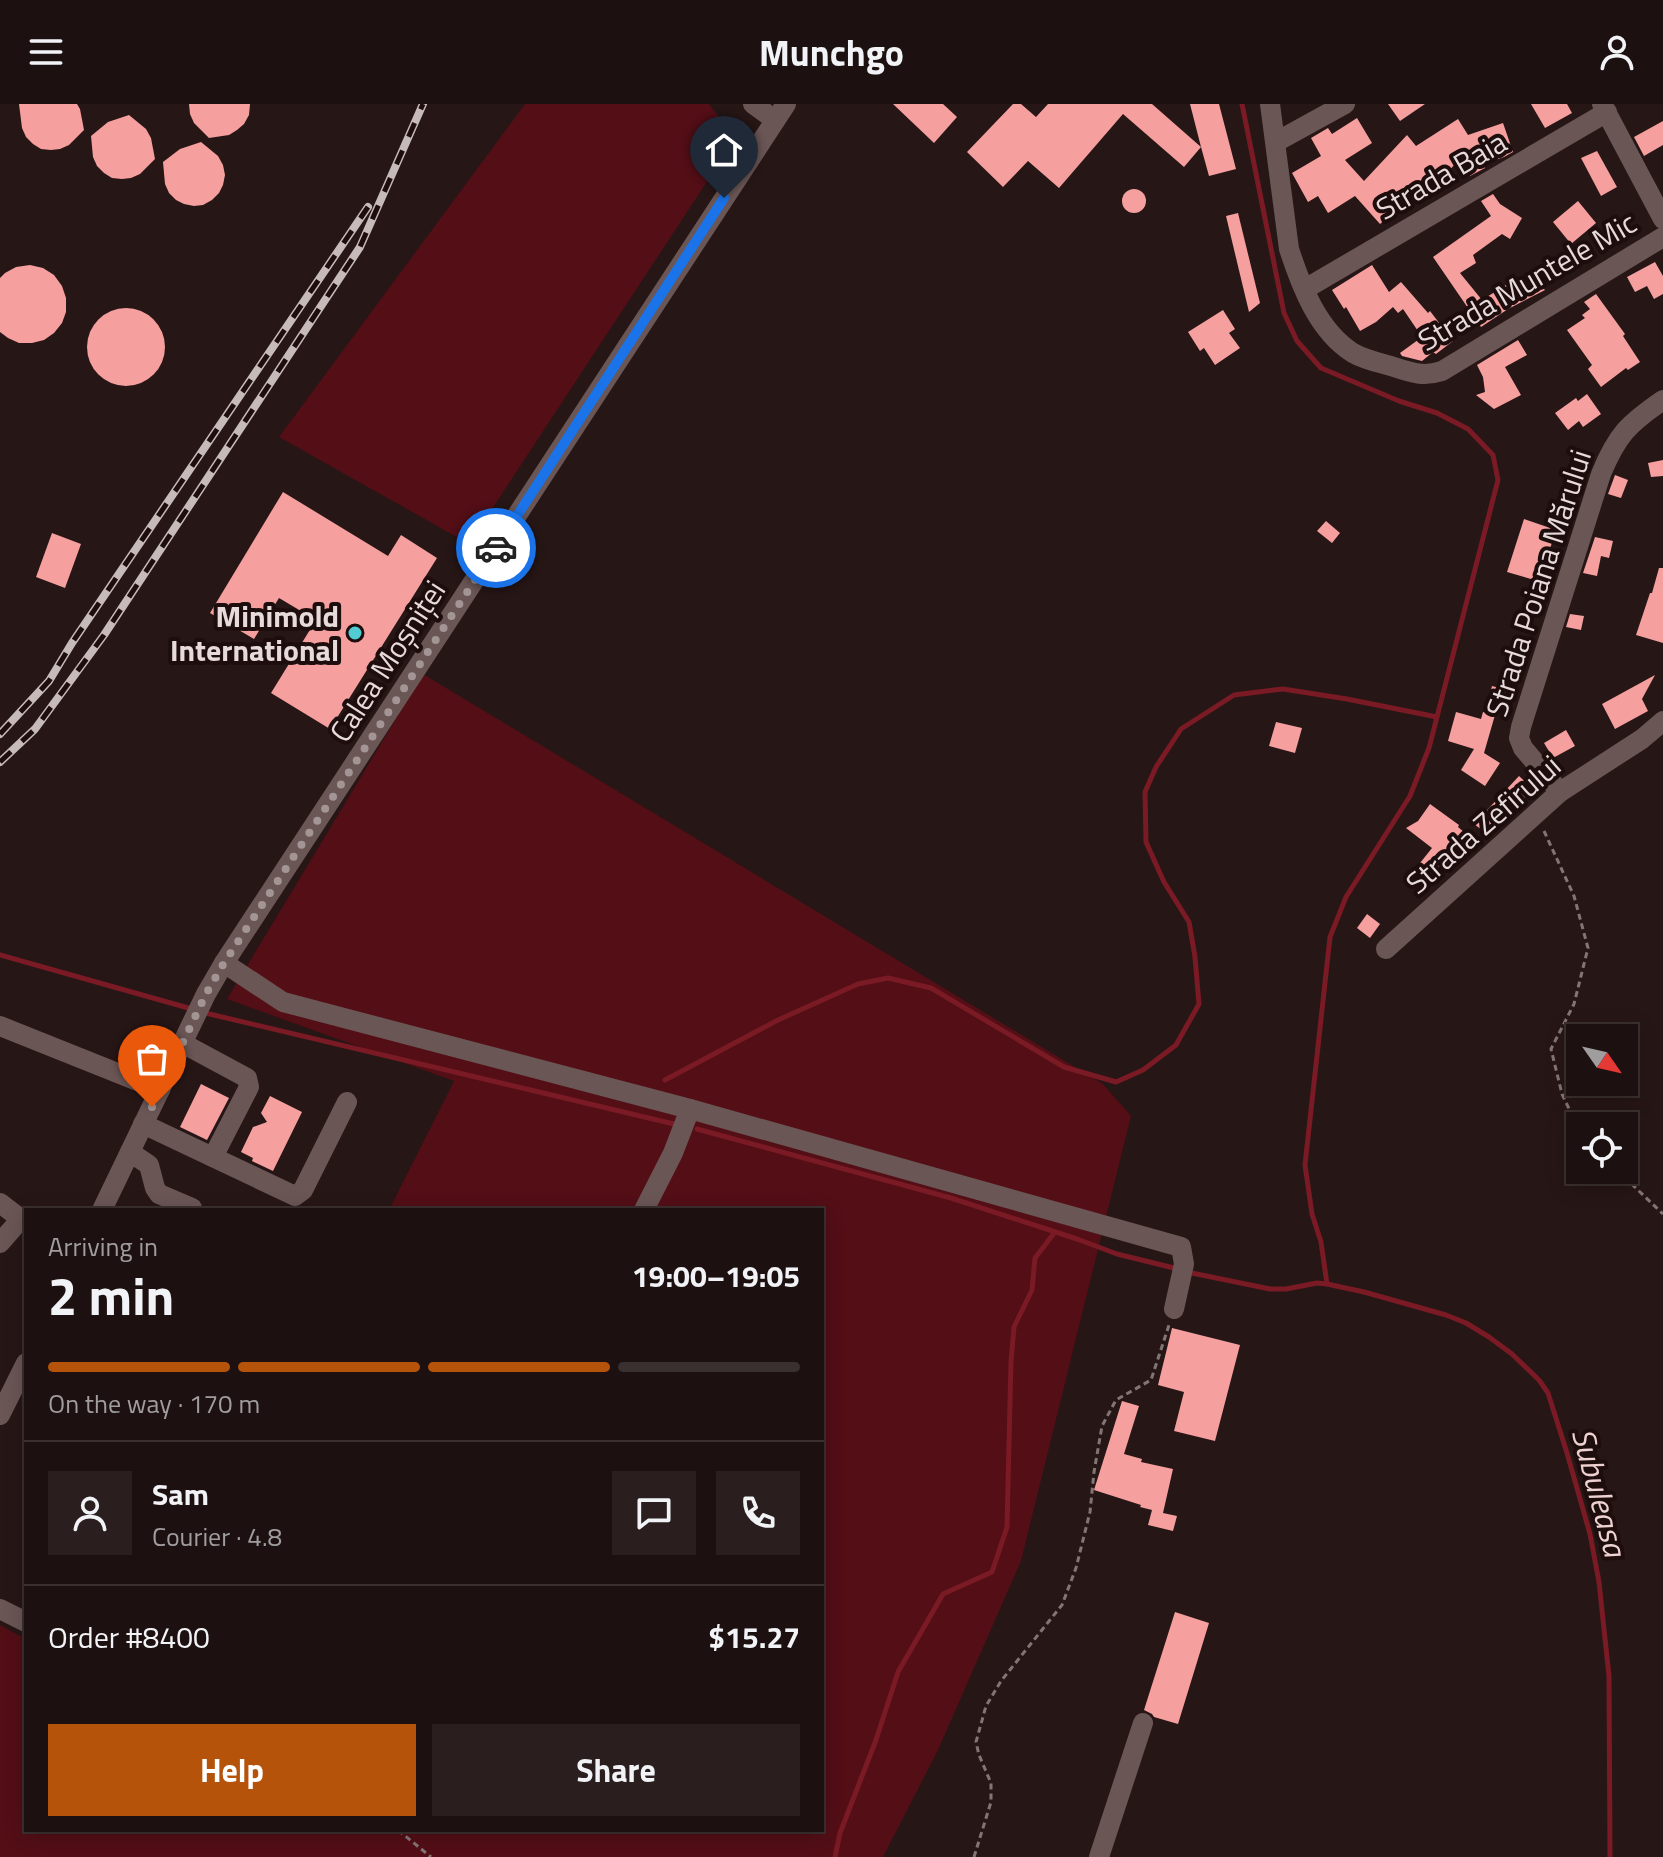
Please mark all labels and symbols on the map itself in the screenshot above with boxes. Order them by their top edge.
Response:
pin [690,116,758,198]
street label: Strada Baia [1367,119,1515,231]
street label: Strada Muntele Mic [1409,200,1645,362]
street label: Strada Poiana Mărului [1473,444,1603,722]
courier [456,508,536,588]
street label: Calea Moșniței [317,571,457,751]
place label: Minimold International [170,593,339,673]
marker: Minimold International [346,624,364,642]
street label: Strada Zefirului [1395,743,1571,905]
north arrow [1566,1024,1638,1096]
pin [118,1025,186,1107]
water label: Subuleasa [1560,1422,1641,1564]

